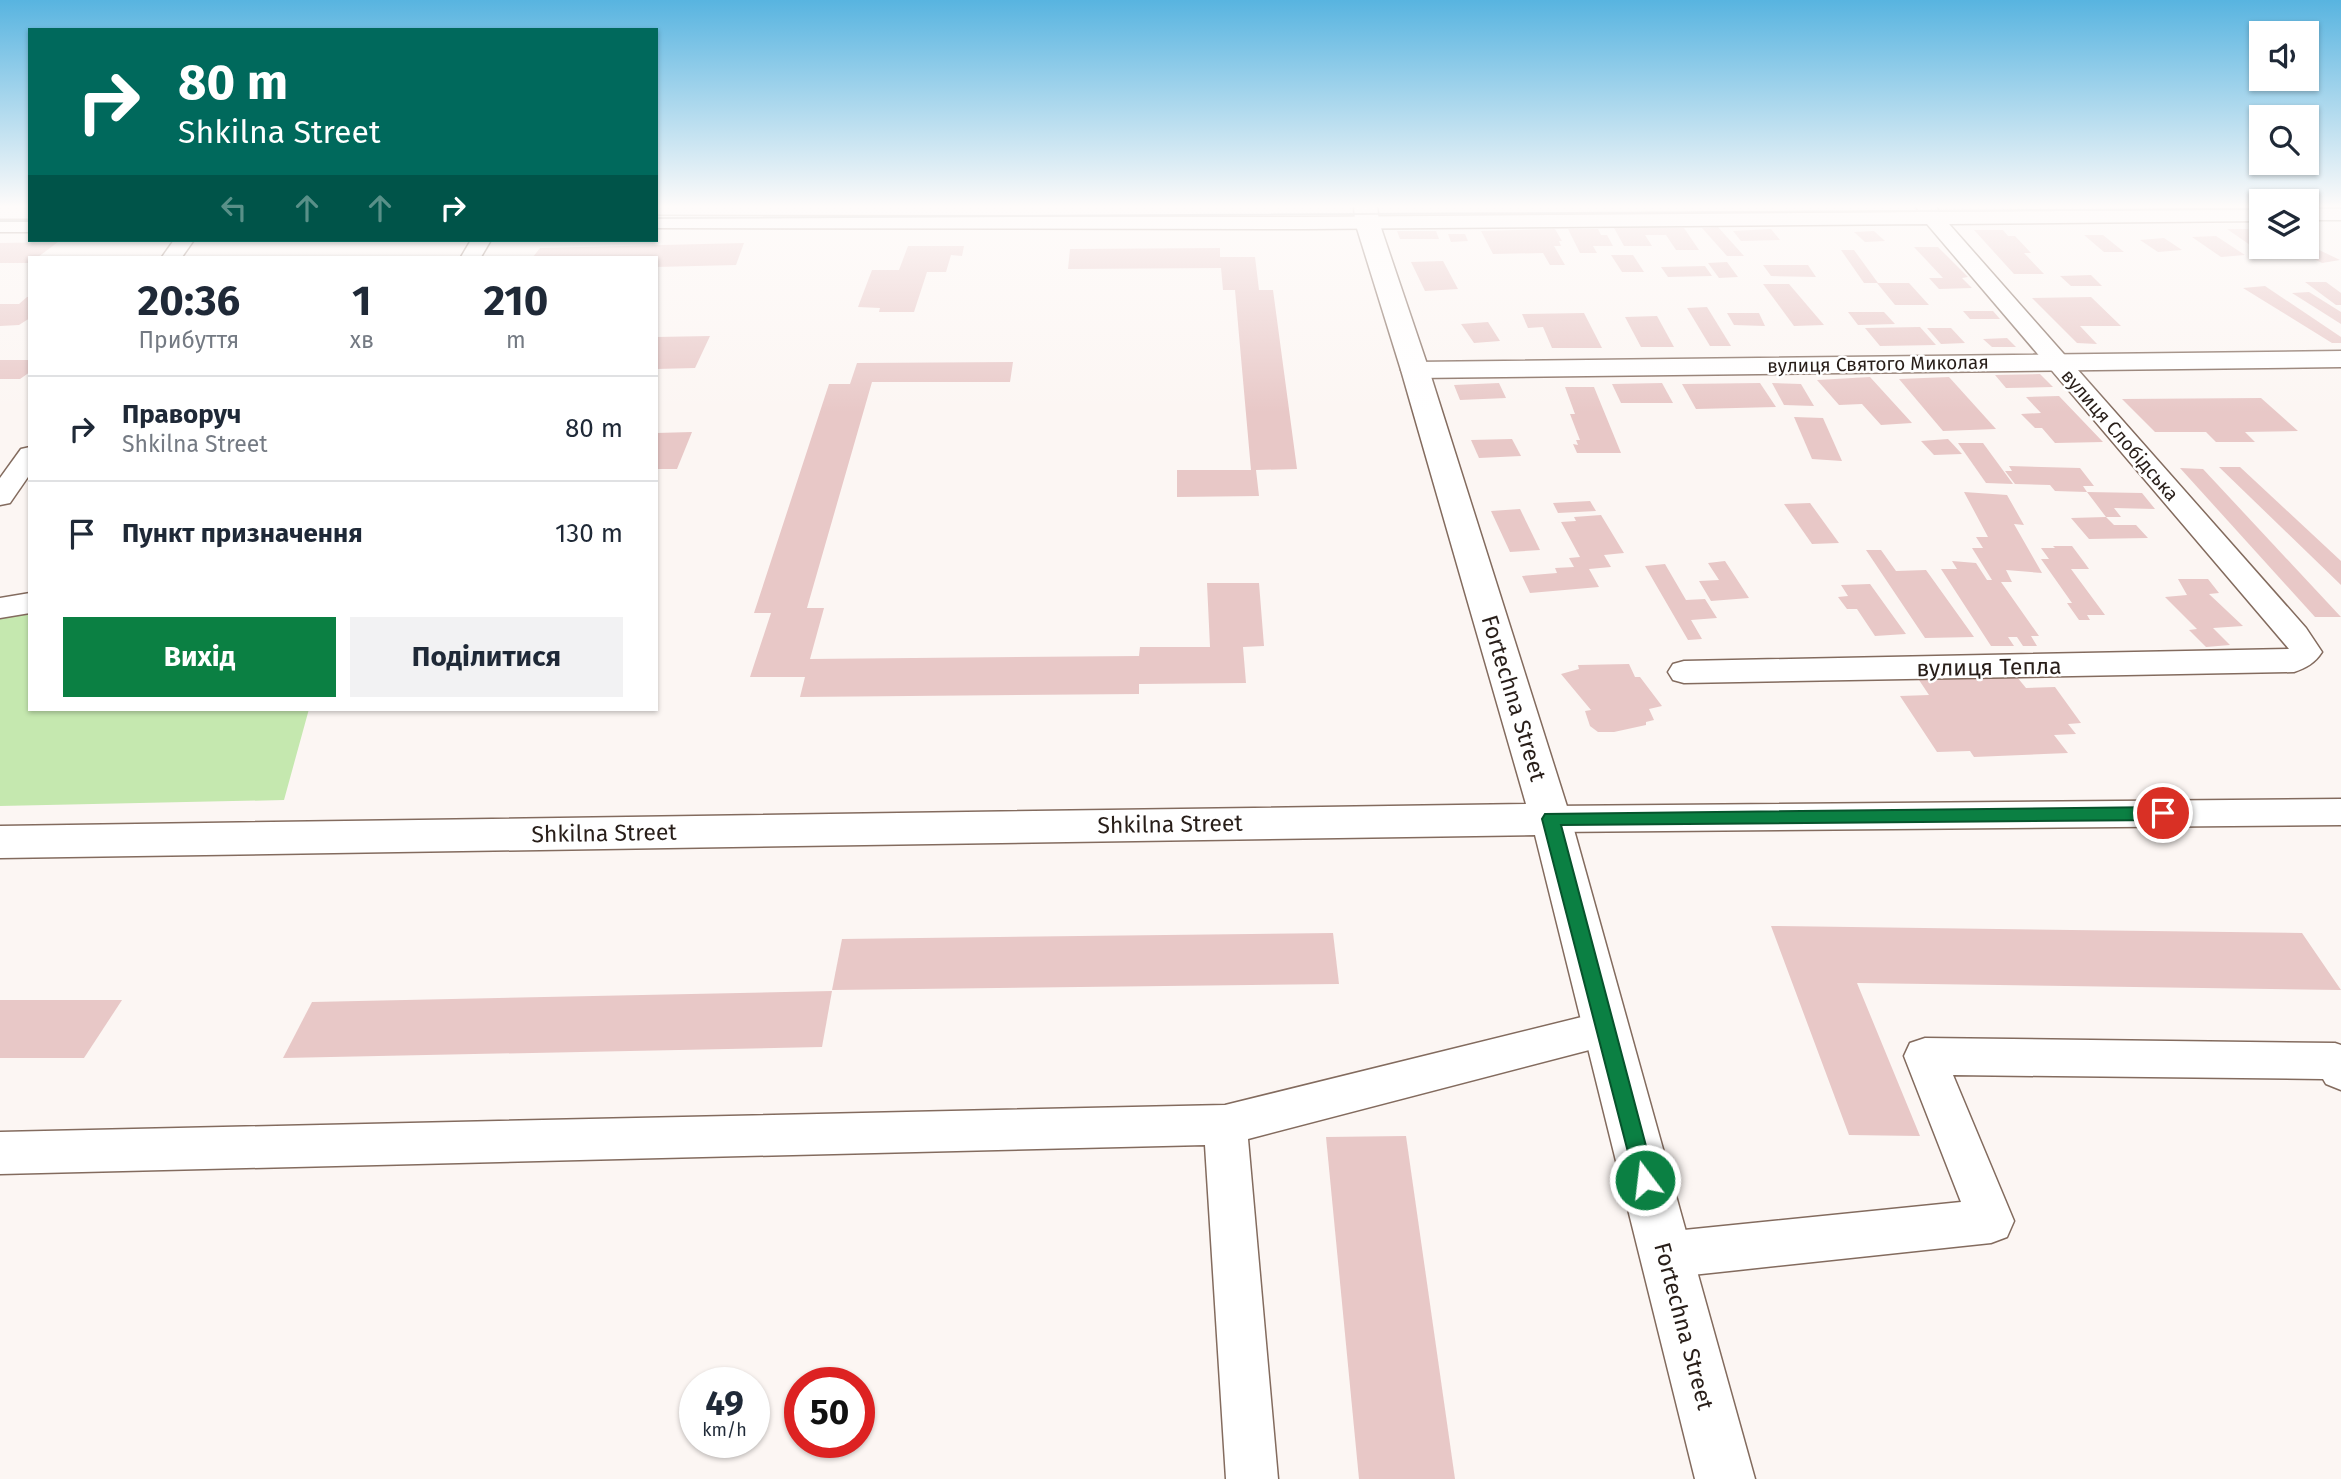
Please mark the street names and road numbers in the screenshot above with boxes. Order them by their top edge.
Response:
street label: вулиця Святого Миколая [1767,351,1989,377]
street label: вулиця Слобідська [2057,364,2183,506]
street label: Fortechna Street [1475,612,1553,785]
street label: вулиця Тепла [1916,652,2062,682]
street label: Shkilna Street [1097,809,1244,839]
street label: Shkilna Street [531,818,678,848]
street label: Fortechna Street [1648,1239,1720,1413]

